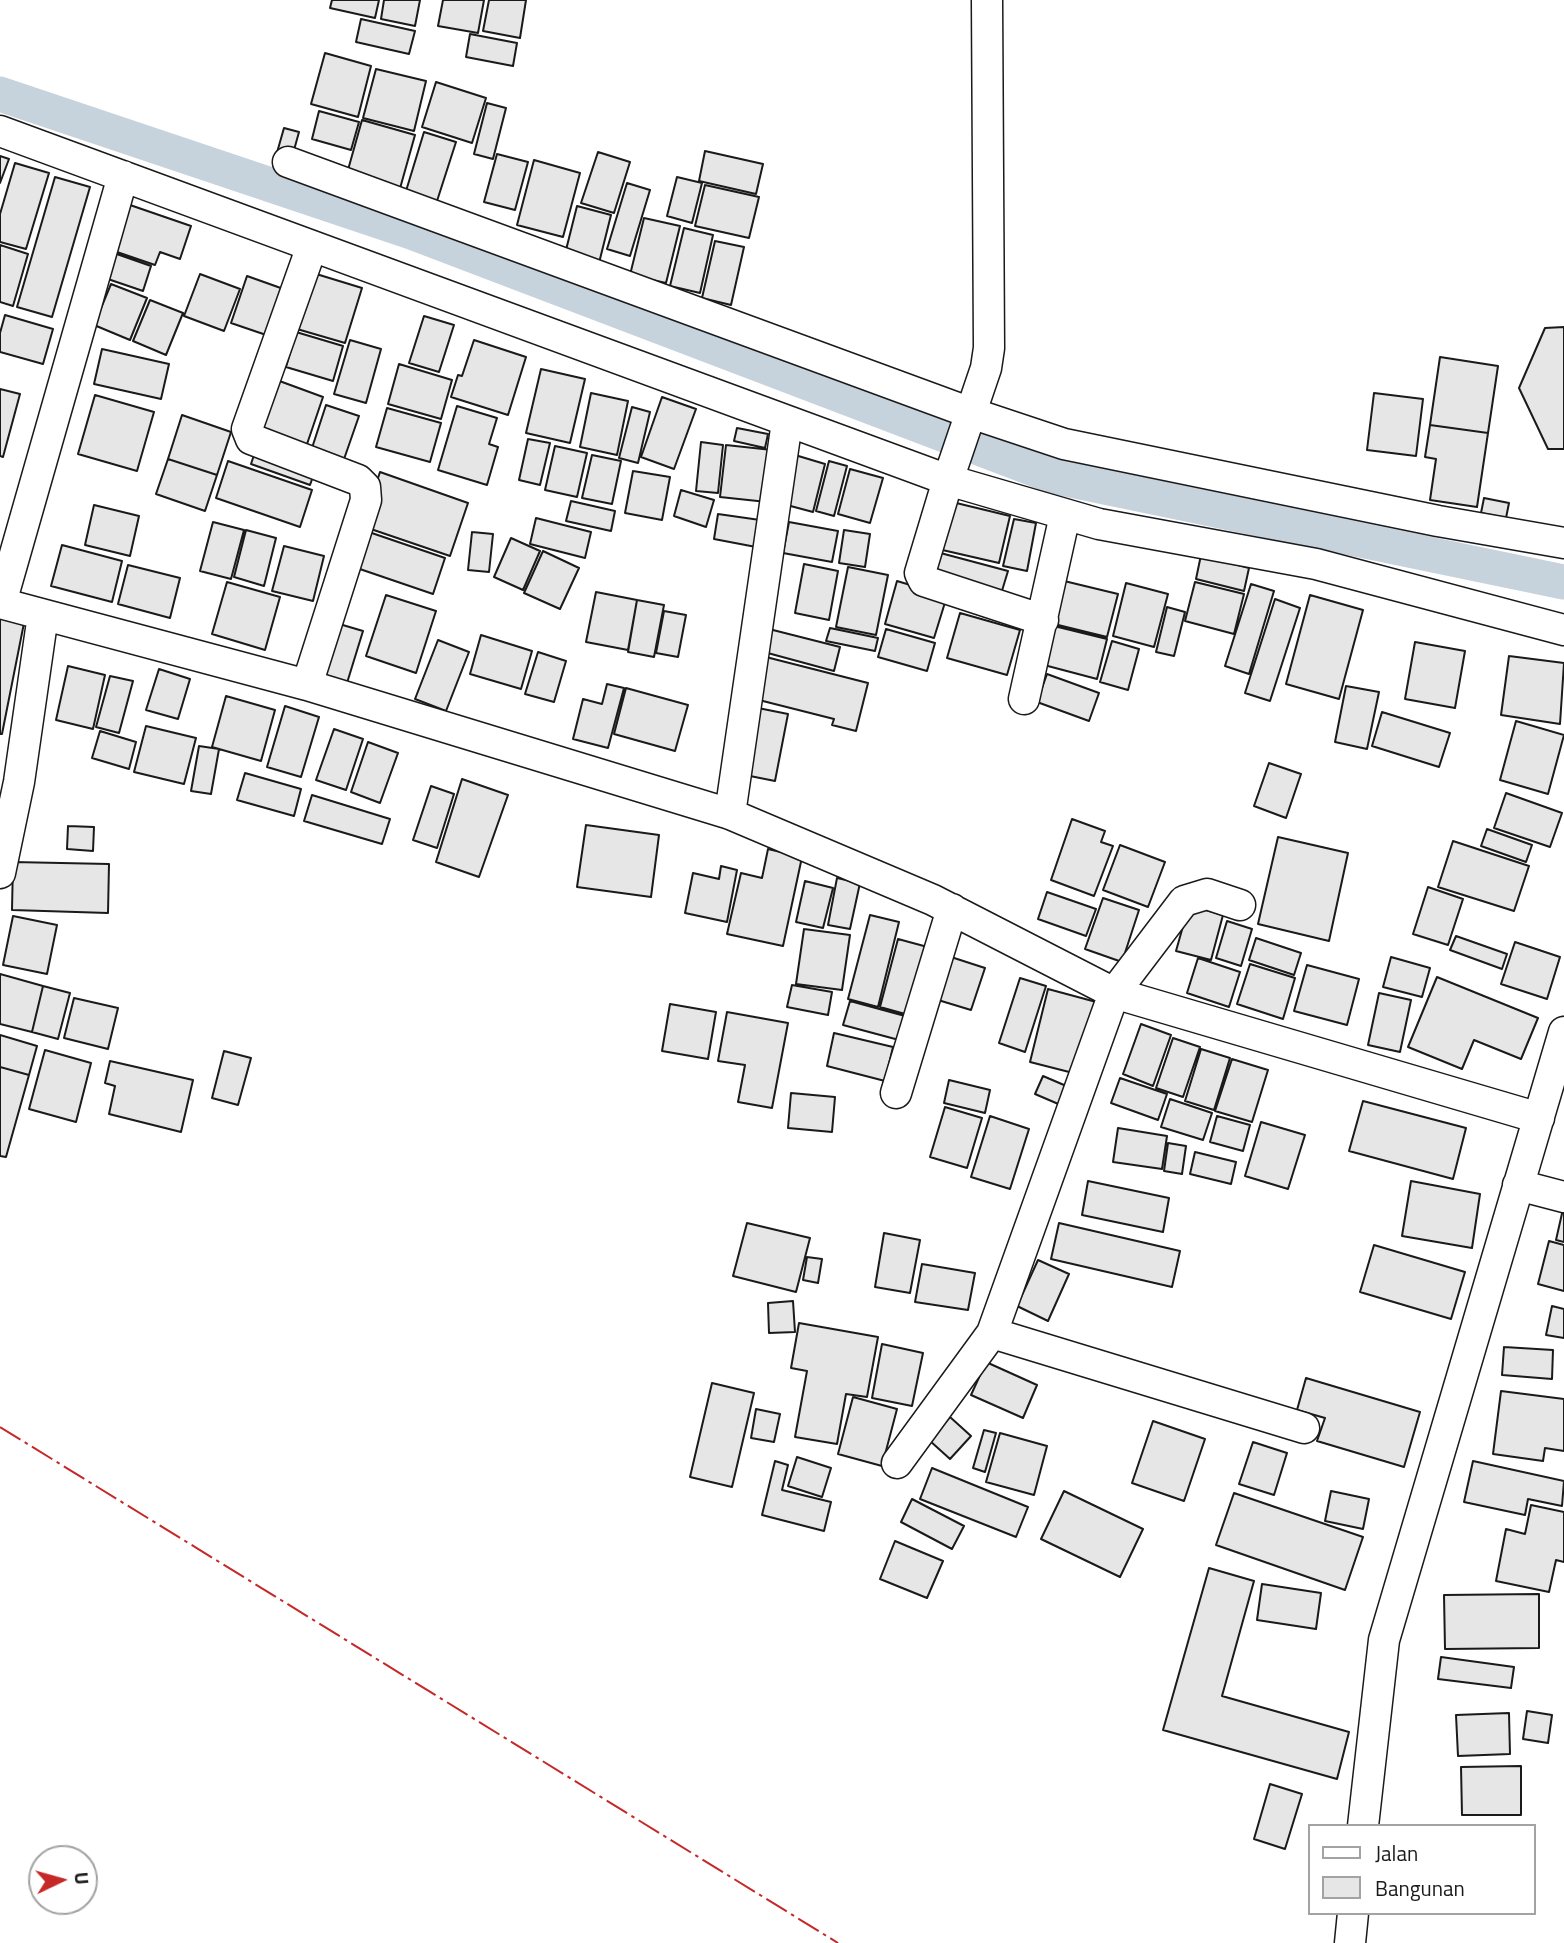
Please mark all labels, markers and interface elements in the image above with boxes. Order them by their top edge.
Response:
legend [1308,1824,1536,1915]
text: Jalan [1375,1837,1418,1869]
north arrow [28,1845,98,1915]
text: U [67,1871,97,1886]
text: Bangunan [1375,1872,1465,1904]

